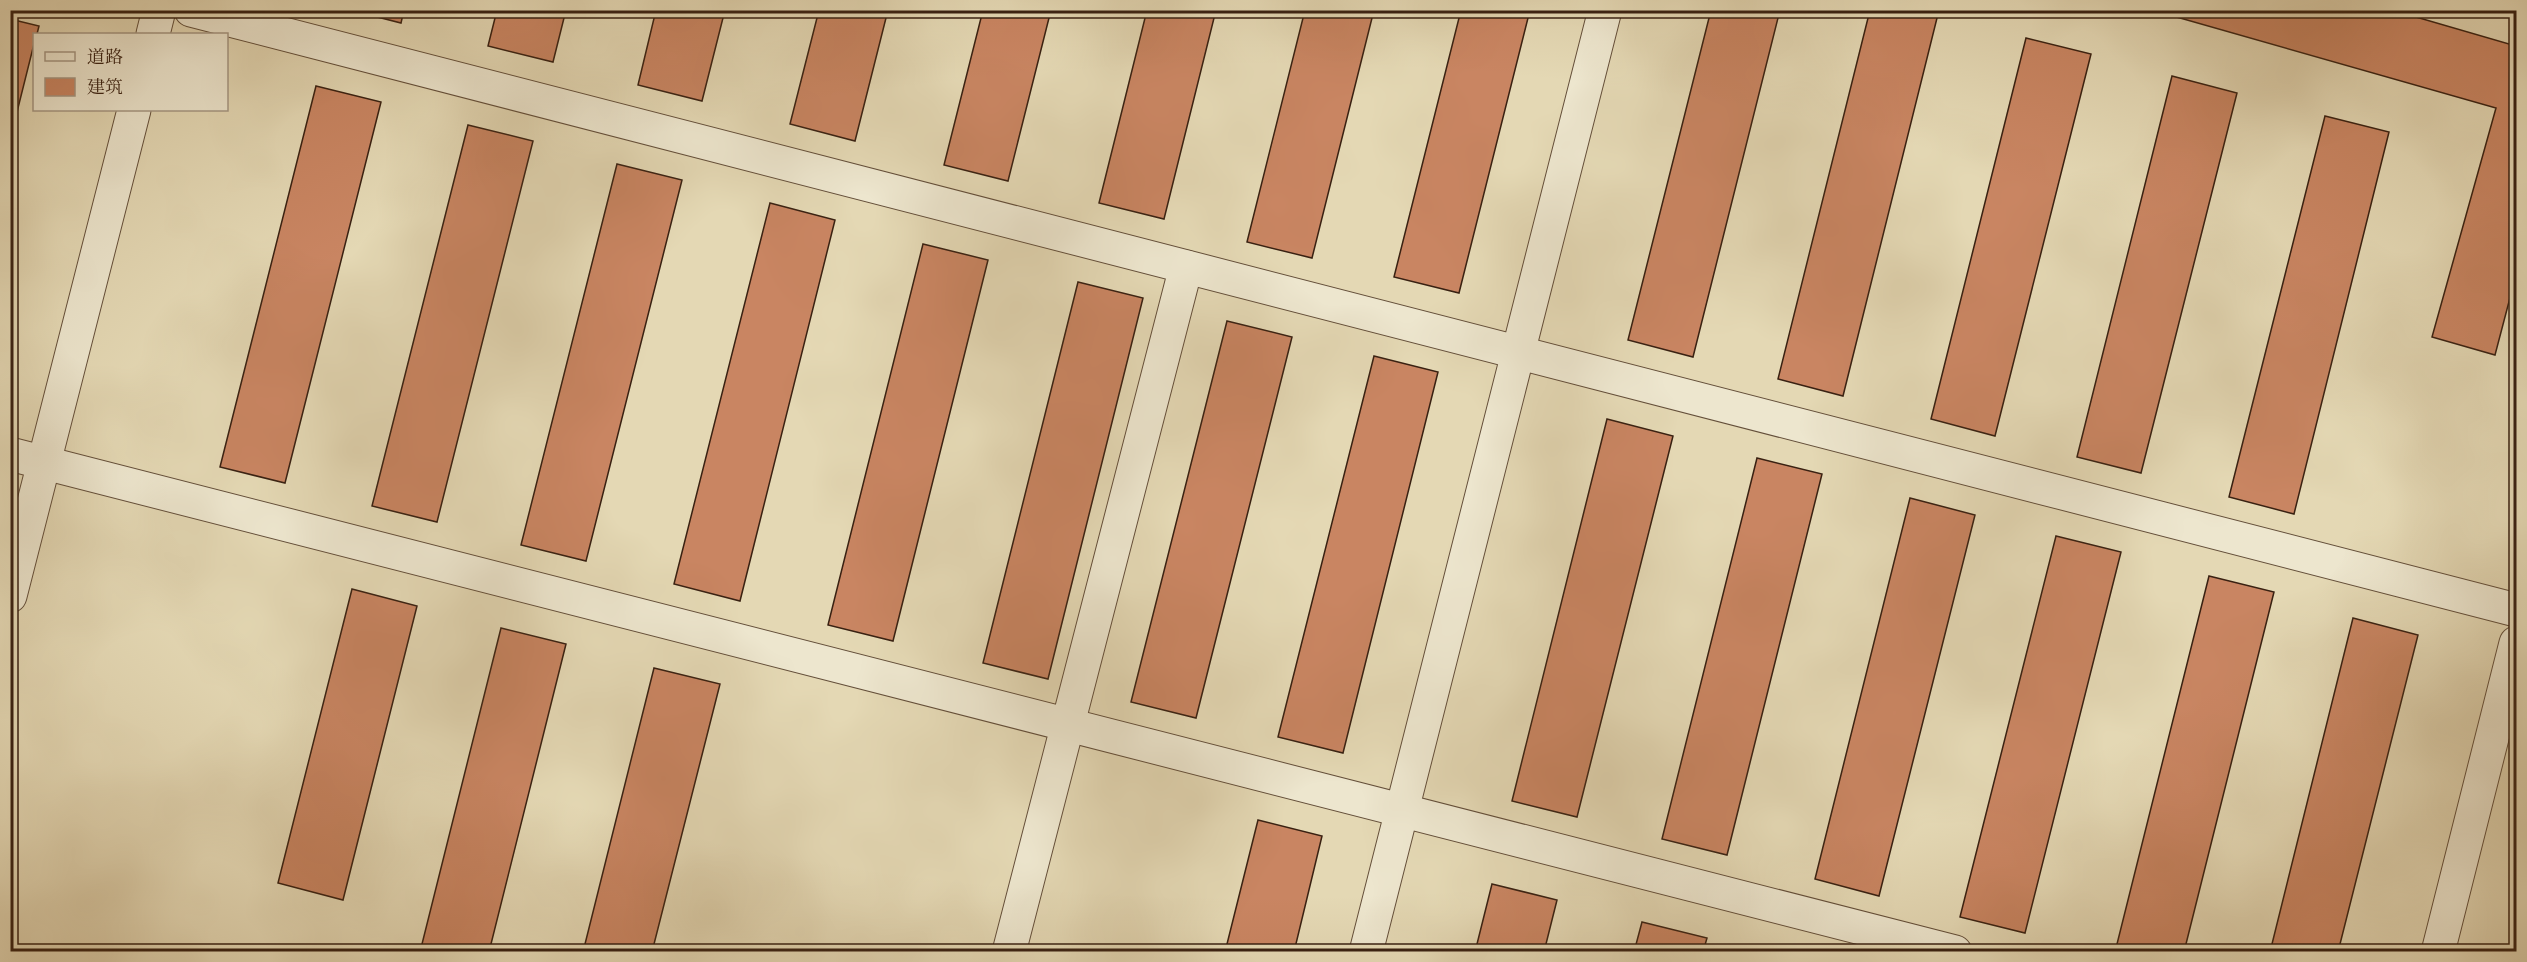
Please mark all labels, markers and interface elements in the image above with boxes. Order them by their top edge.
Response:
legend [33,33,228,111]
text: 道路 [87,45,123,68]
text: 建筑 [87,75,123,98]

